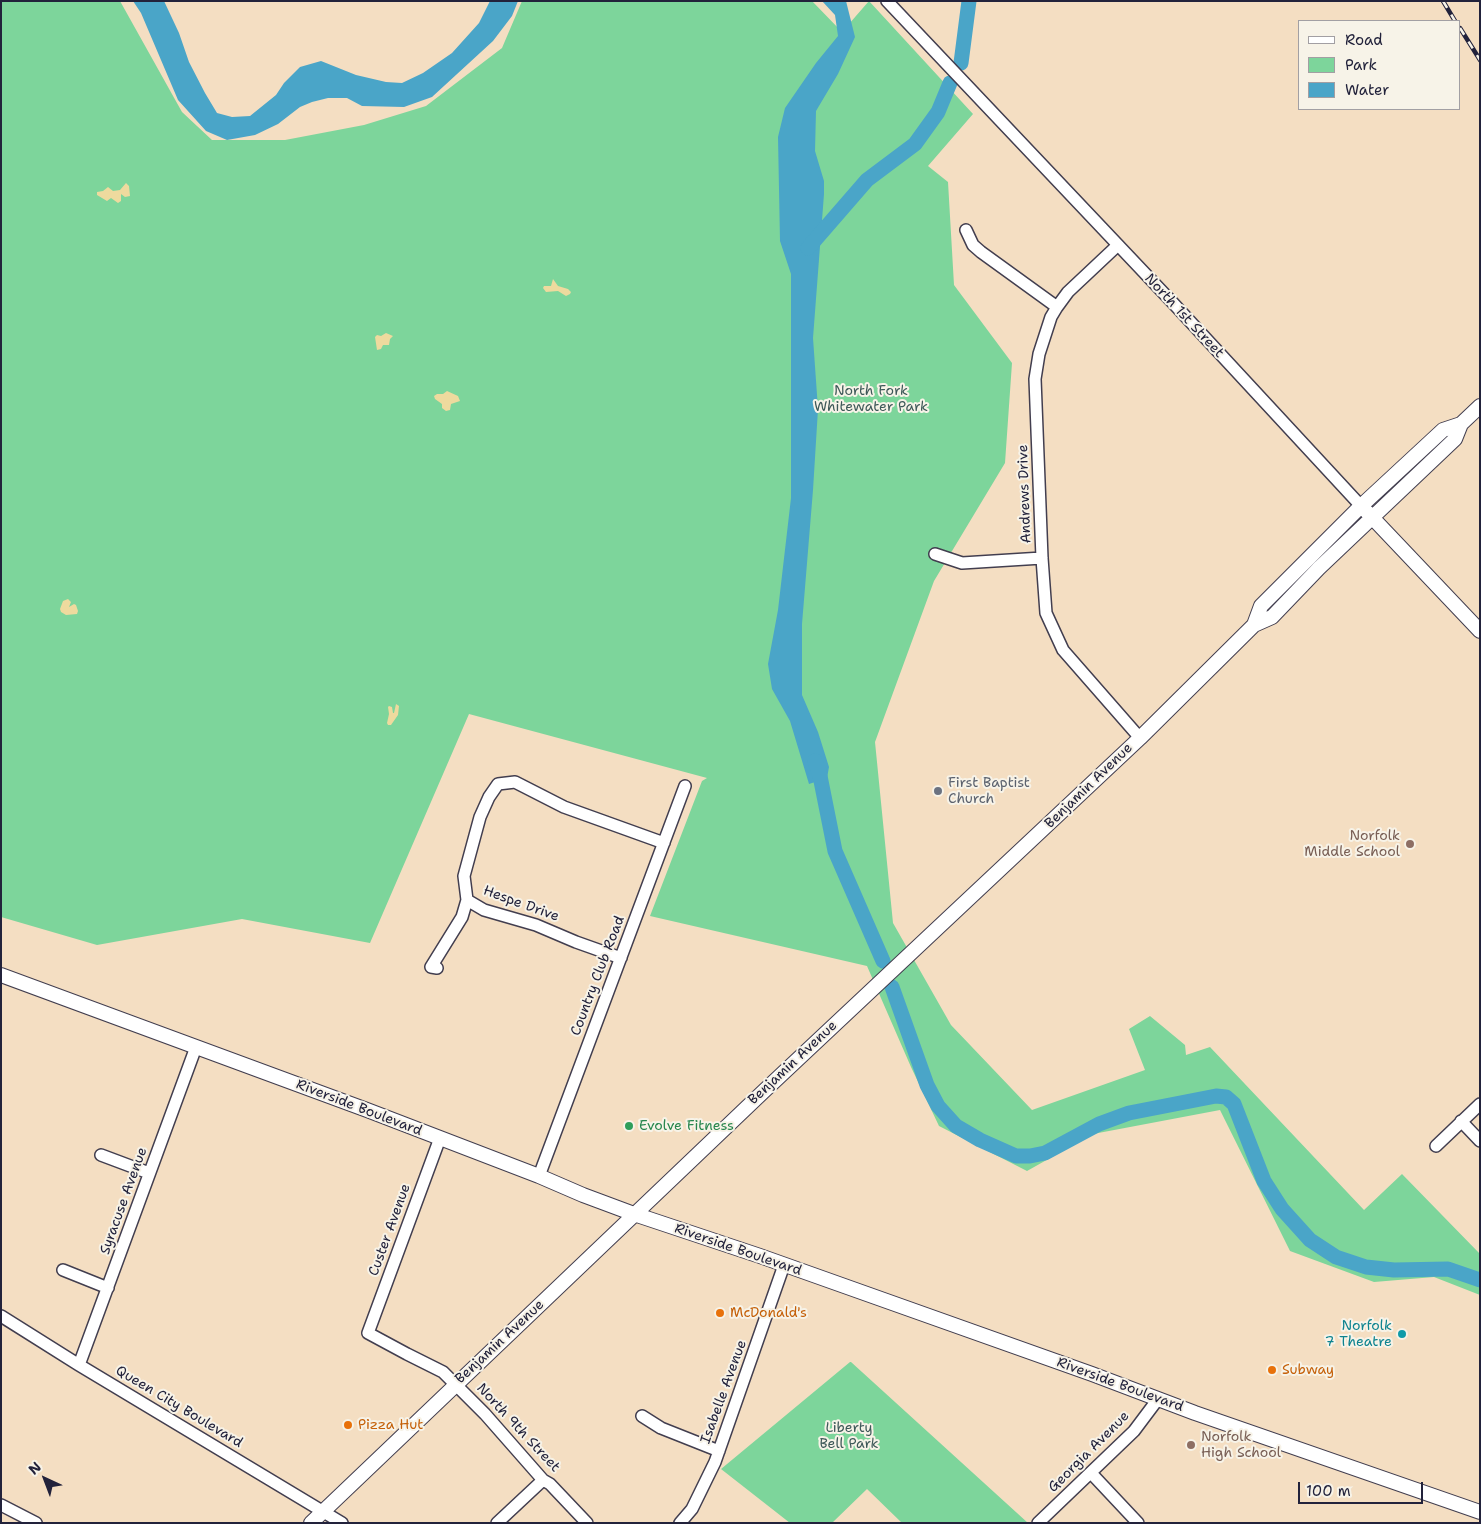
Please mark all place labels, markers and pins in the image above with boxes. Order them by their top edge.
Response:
place label: First Baptist Church [948,775,1030,808]
marker: First Baptist Church [932,785,944,797]
place label: Norfolk Middle School [1304,828,1400,860]
marker: Norfolk Middle School [1404,838,1416,850]
place label: Evolve Fitness [639,1118,734,1134]
marker: Evolve Fitness [623,1120,635,1132]
place label: McDonald's [730,1305,807,1321]
marker: McDonald's [714,1307,726,1319]
place label: Norfolk 7 Theatre [1325,1318,1392,1350]
marker: Norfolk 7 Theatre [1396,1328,1408,1340]
place label: Subway [1282,1362,1334,1378]
marker: Subway [1266,1364,1278,1376]
place label: Pizza Hut [358,1417,423,1433]
marker: Pizza Hut [342,1419,354,1431]
place label: Norfolk High School [1201,1429,1281,1461]
marker: Norfolk High School [1185,1439,1197,1451]

